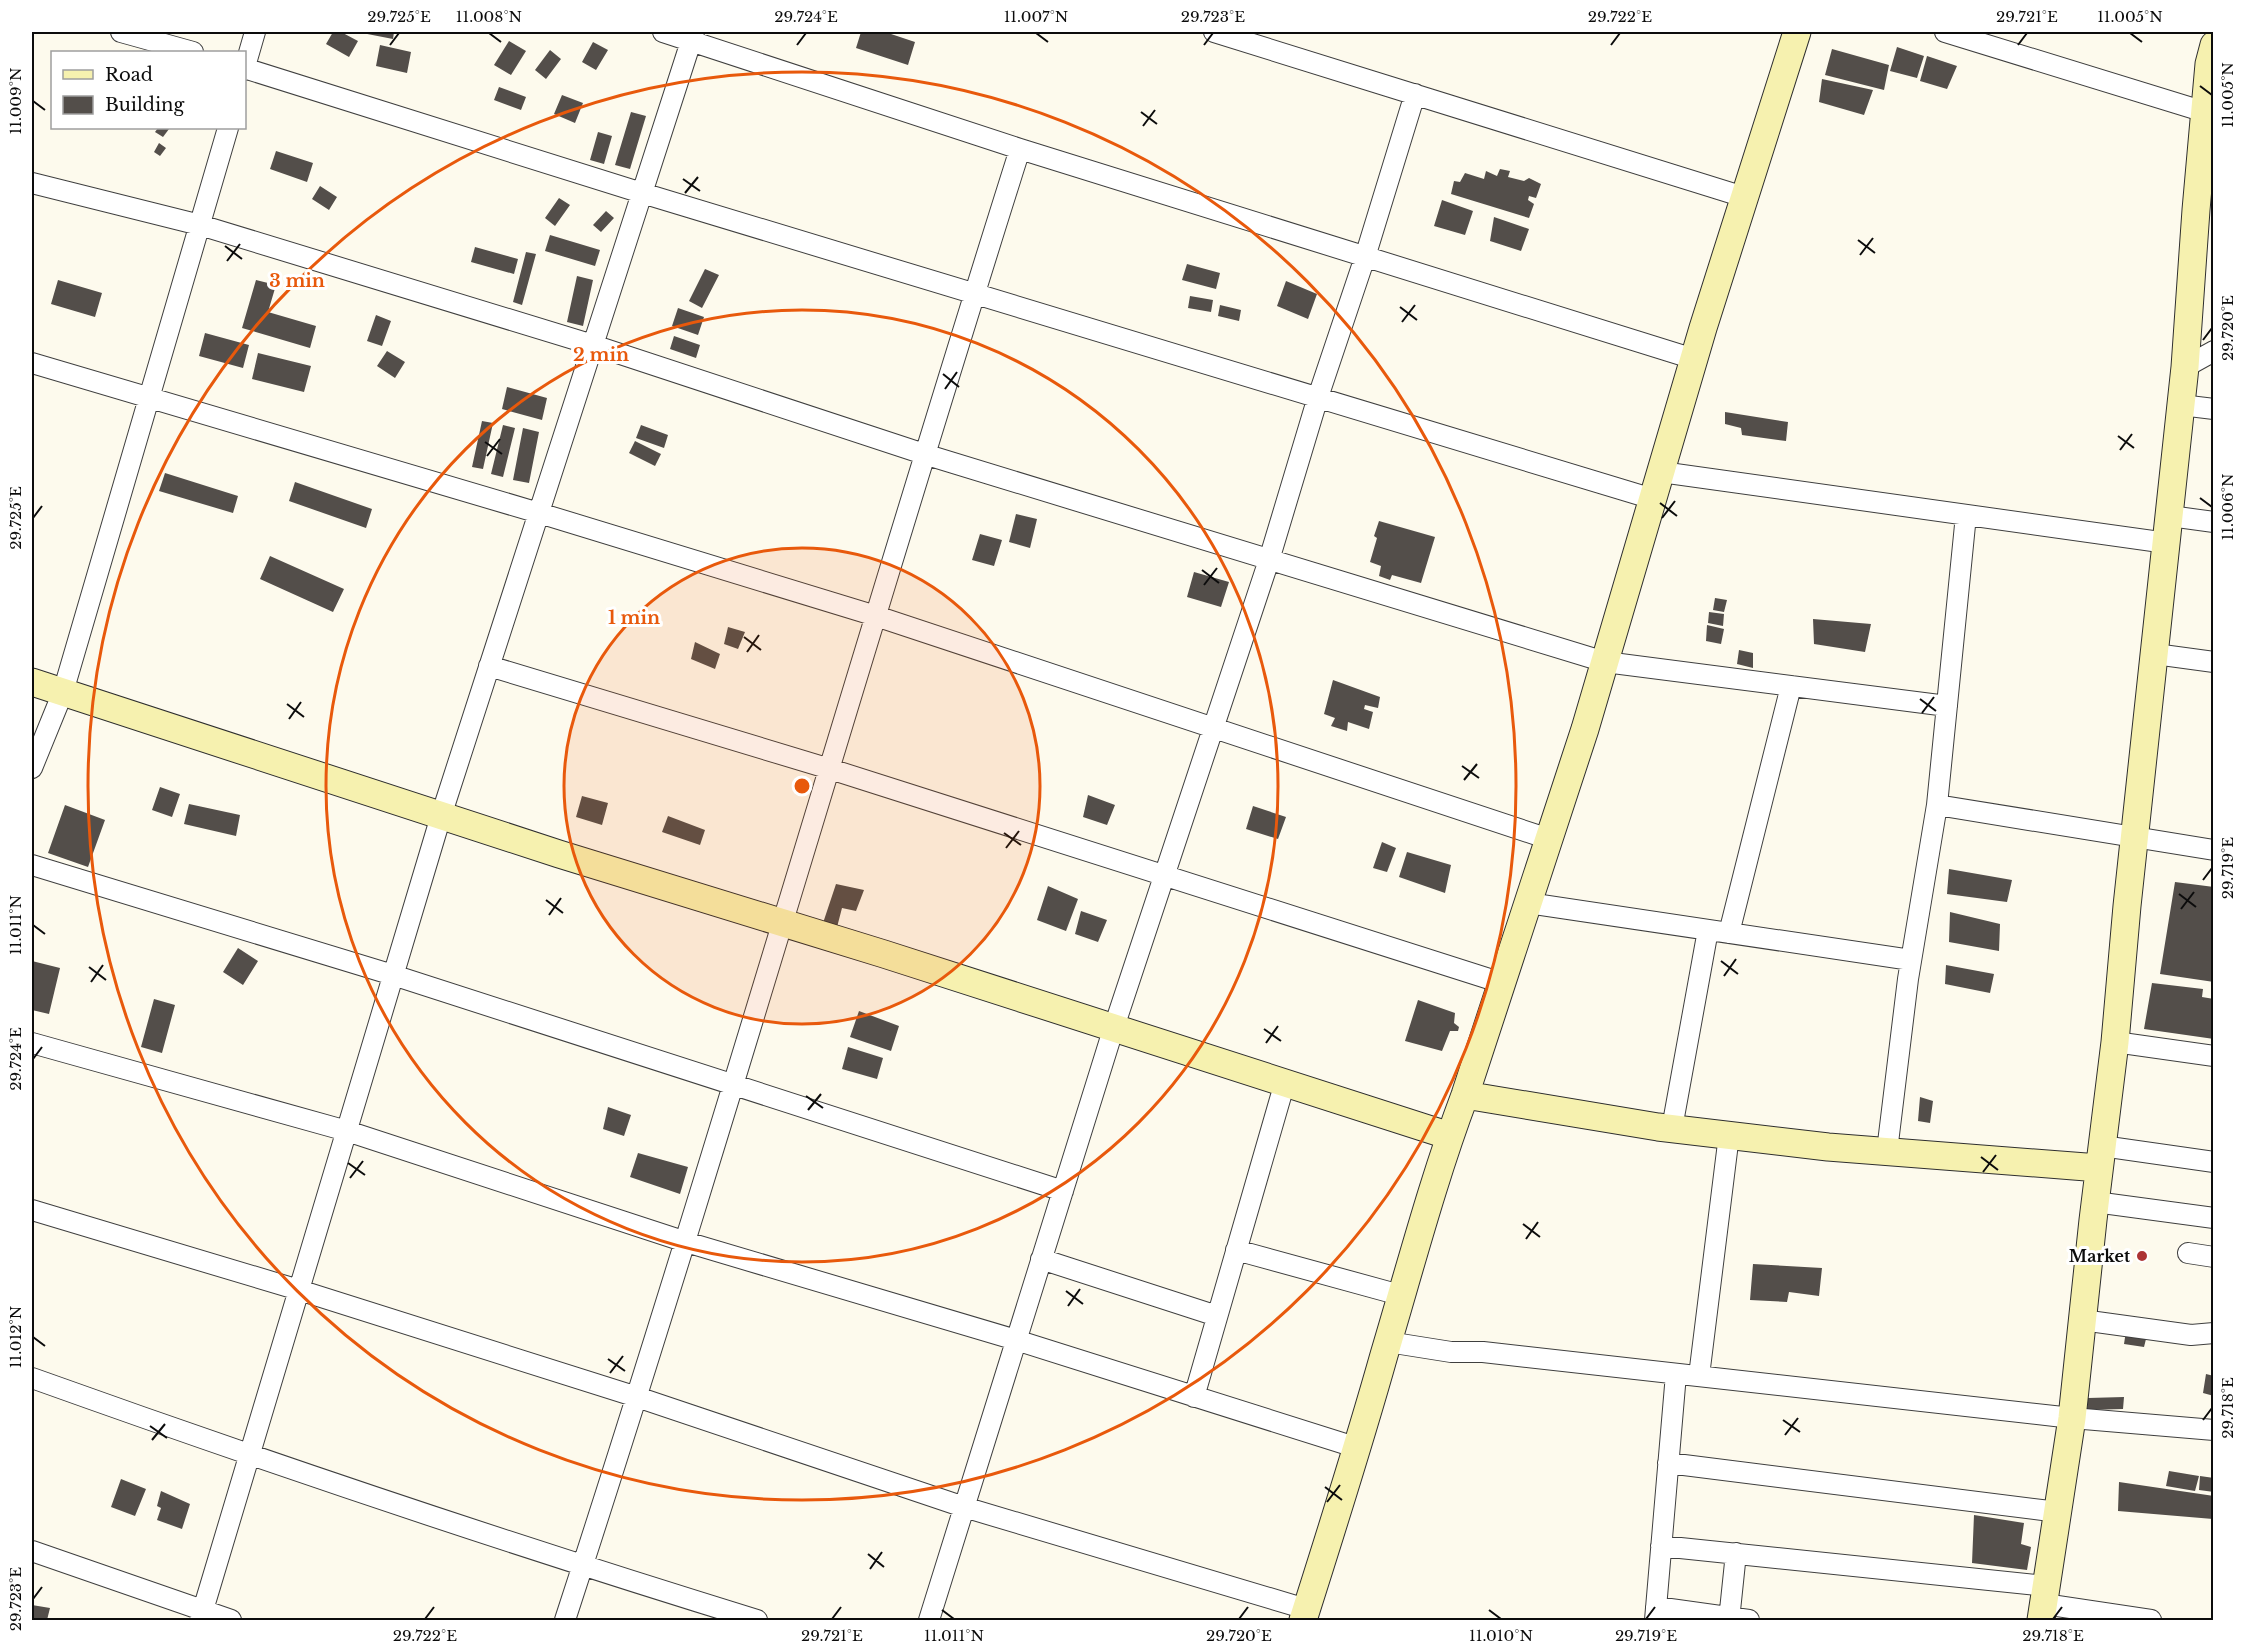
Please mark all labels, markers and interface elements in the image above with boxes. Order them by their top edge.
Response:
text: 29.725°E [367,7,431,26]
text: 11.008°N [456,7,522,26]
text: 29.724°E [774,7,838,26]
text: 11.007°N [1004,7,1068,26]
text: 29.723°E [1181,7,1245,26]
text: 29.722°E [1588,7,1652,26]
text: 29.721°E [1996,7,2058,26]
text: 11.005°N [2097,7,2163,26]
legend [51,51,246,129]
text: 11.005°N [2218,62,2237,128]
text: Road [105,64,153,86]
text: 11.009°N [6,68,25,134]
text: Building [105,94,184,116]
text: 3 min [269,270,325,292]
text: 29.720°E [2218,295,2237,361]
text: 2 min [573,344,629,366]
text: 11.006°N [2218,474,2237,540]
text: 29.725°E [6,486,25,550]
text: 1 min [608,607,660,629]
centre of rings [792,776,812,796]
text: 29.719°E [2218,837,2237,899]
text: 11.011°N [6,895,25,955]
text: 29.724°E [6,1027,25,1091]
place label: Market [2069,1246,2131,1266]
marker: Market [2135,1249,2149,1263]
text: 11.012°N [6,1306,25,1368]
text: 29.718°E [2218,1377,2237,1439]
text: 29.723°E [6,1567,25,1631]
text: 29.722°E [393,1626,457,1645]
text: 29.721°E [801,1626,863,1645]
text: 11.011°N [924,1626,984,1645]
text: 29.720°E [1206,1626,1272,1645]
text: 11.010°N [1469,1626,1533,1645]
text: 29.719°E [1615,1626,1677,1645]
text: 29.718°E [2022,1626,2084,1645]

